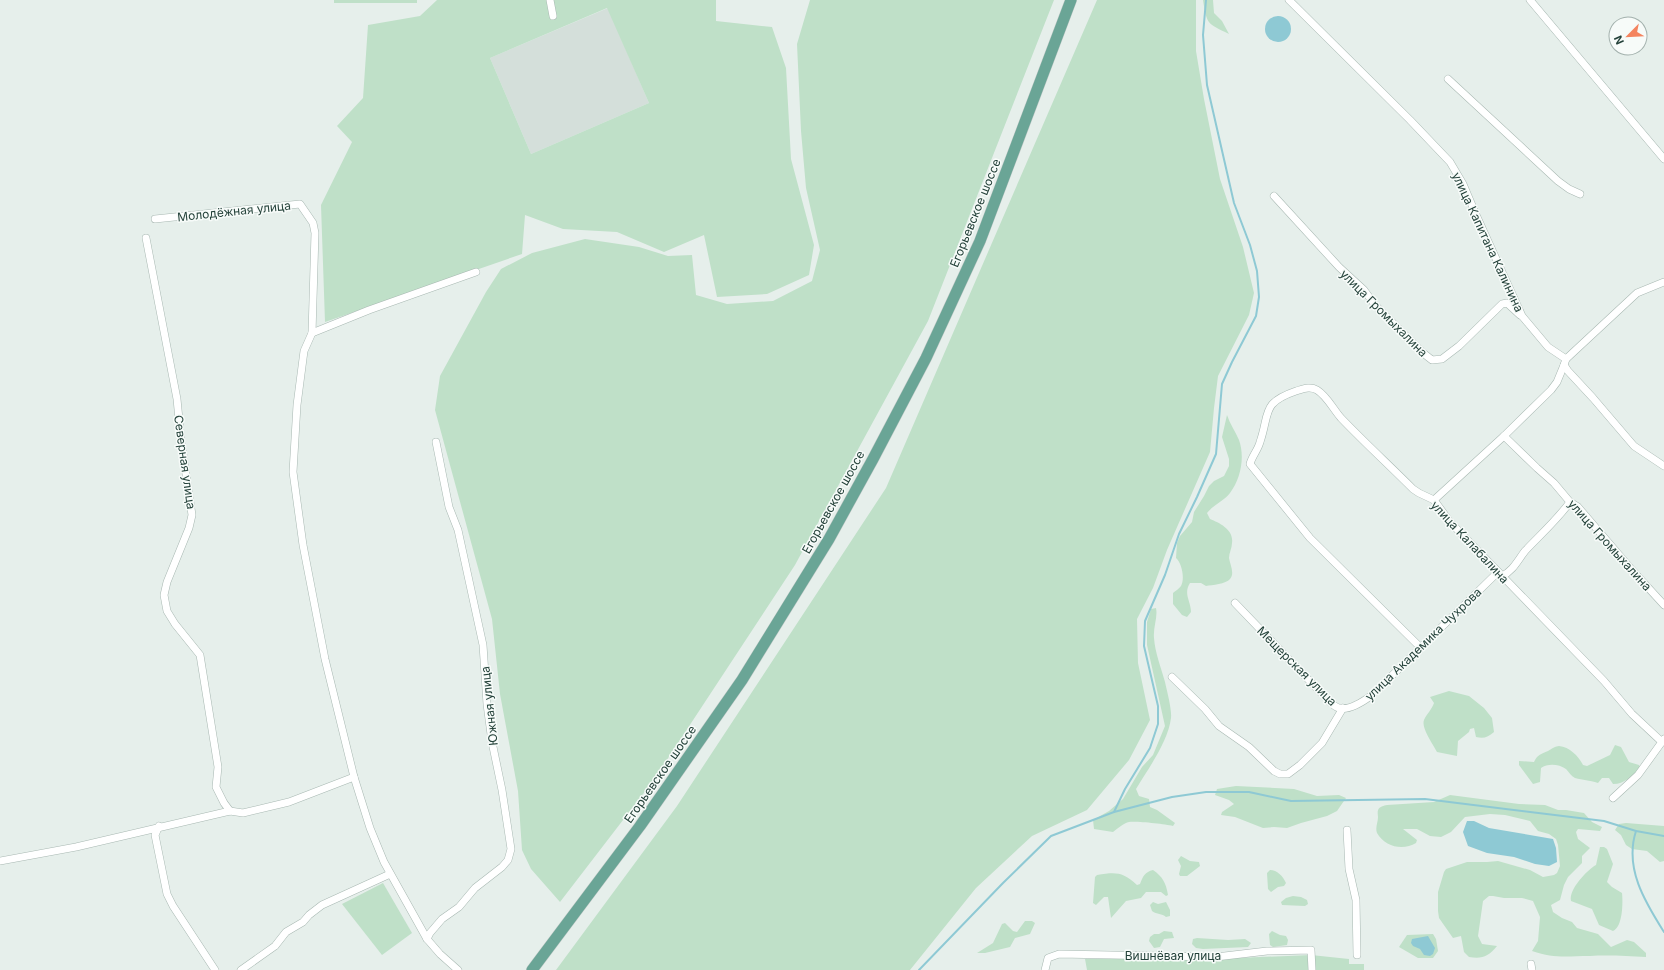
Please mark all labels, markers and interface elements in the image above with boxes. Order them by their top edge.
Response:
north arrow [1608,16,1648,56]
text: N [1611,33,1627,47]
street label: Егорьевское шоссе [946,157,1004,269]
street label: улица Капитана Калинина [1449,170,1527,314]
street label: Молодёжная улица [176,198,292,224]
street label: улица Громыхалина [1337,266,1431,360]
street label: Северная улица [171,414,199,510]
street label: Егорьевское шоссе [798,448,868,556]
street label: улица Громыхалина [1565,496,1655,594]
street label: улица Калабалина [1428,498,1512,586]
street label: улица Академика Чухрова [1362,584,1484,704]
street label: Мещерская улица [1254,623,1340,709]
street label: Южная улица [477,666,501,746]
street label: Егорьевское шоссе [621,722,699,826]
street label: Вишнёвая улица [1125,948,1221,963]

